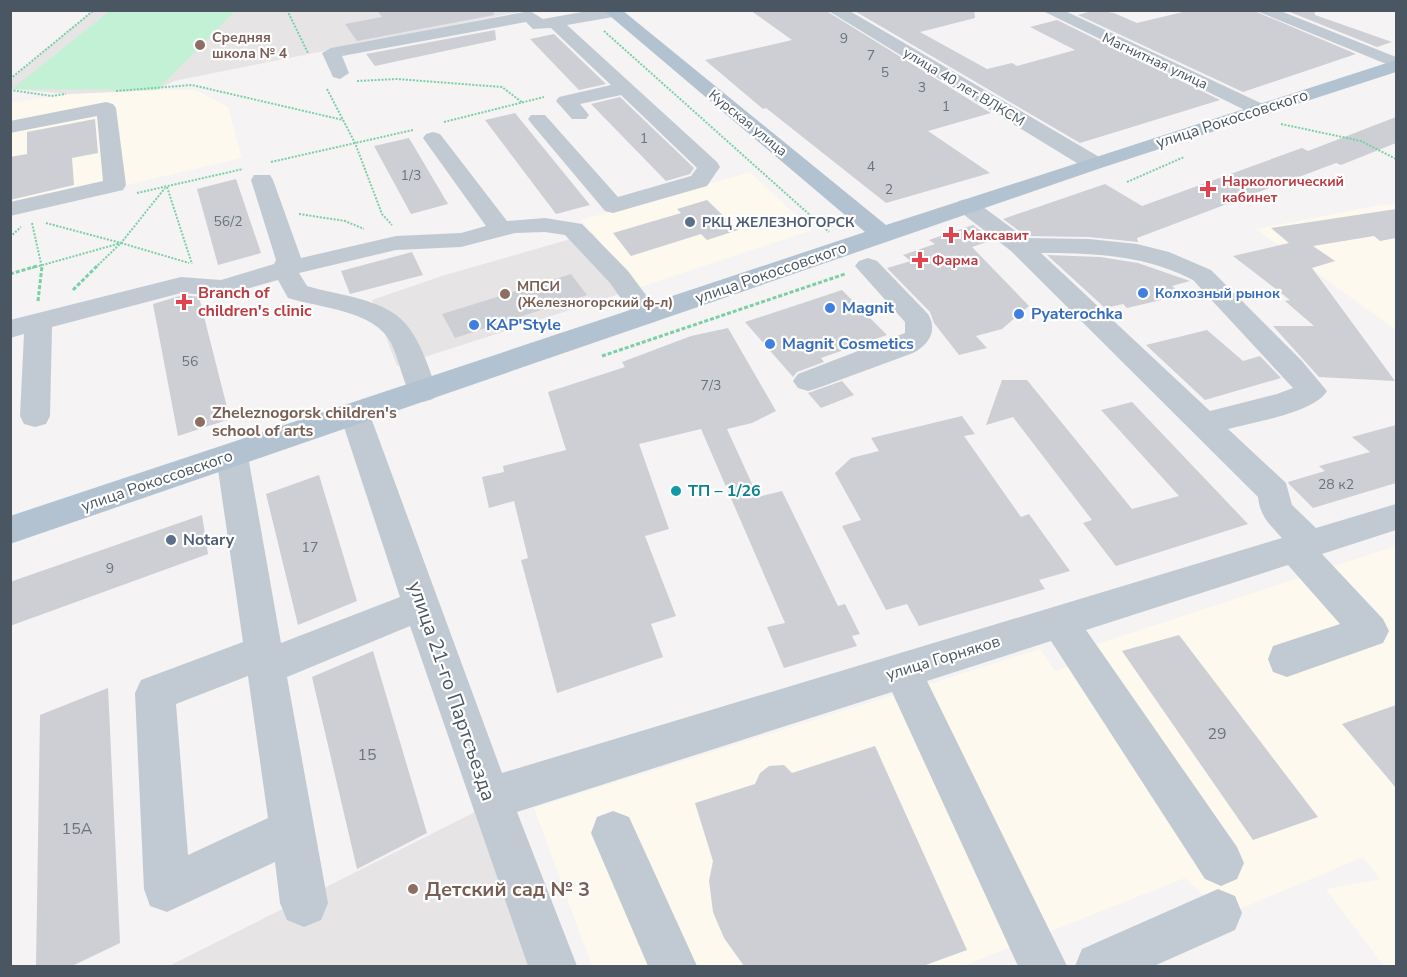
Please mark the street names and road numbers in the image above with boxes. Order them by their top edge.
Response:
street label: Магнитная улица [1099,28,1211,94]
street label: улица 40 лет ВЛКСМ [900,43,1028,131]
street label: улица Рокоссовского [1153,84,1311,154]
street label: Курская улица [705,85,791,161]
street label: улица Рокоссовского [692,237,850,309]
street label: улица Рокоссовского [78,445,236,517]
street label: улица 21-го Партсъезда [402,578,502,804]
street label: улица Горняков [883,630,1003,686]

